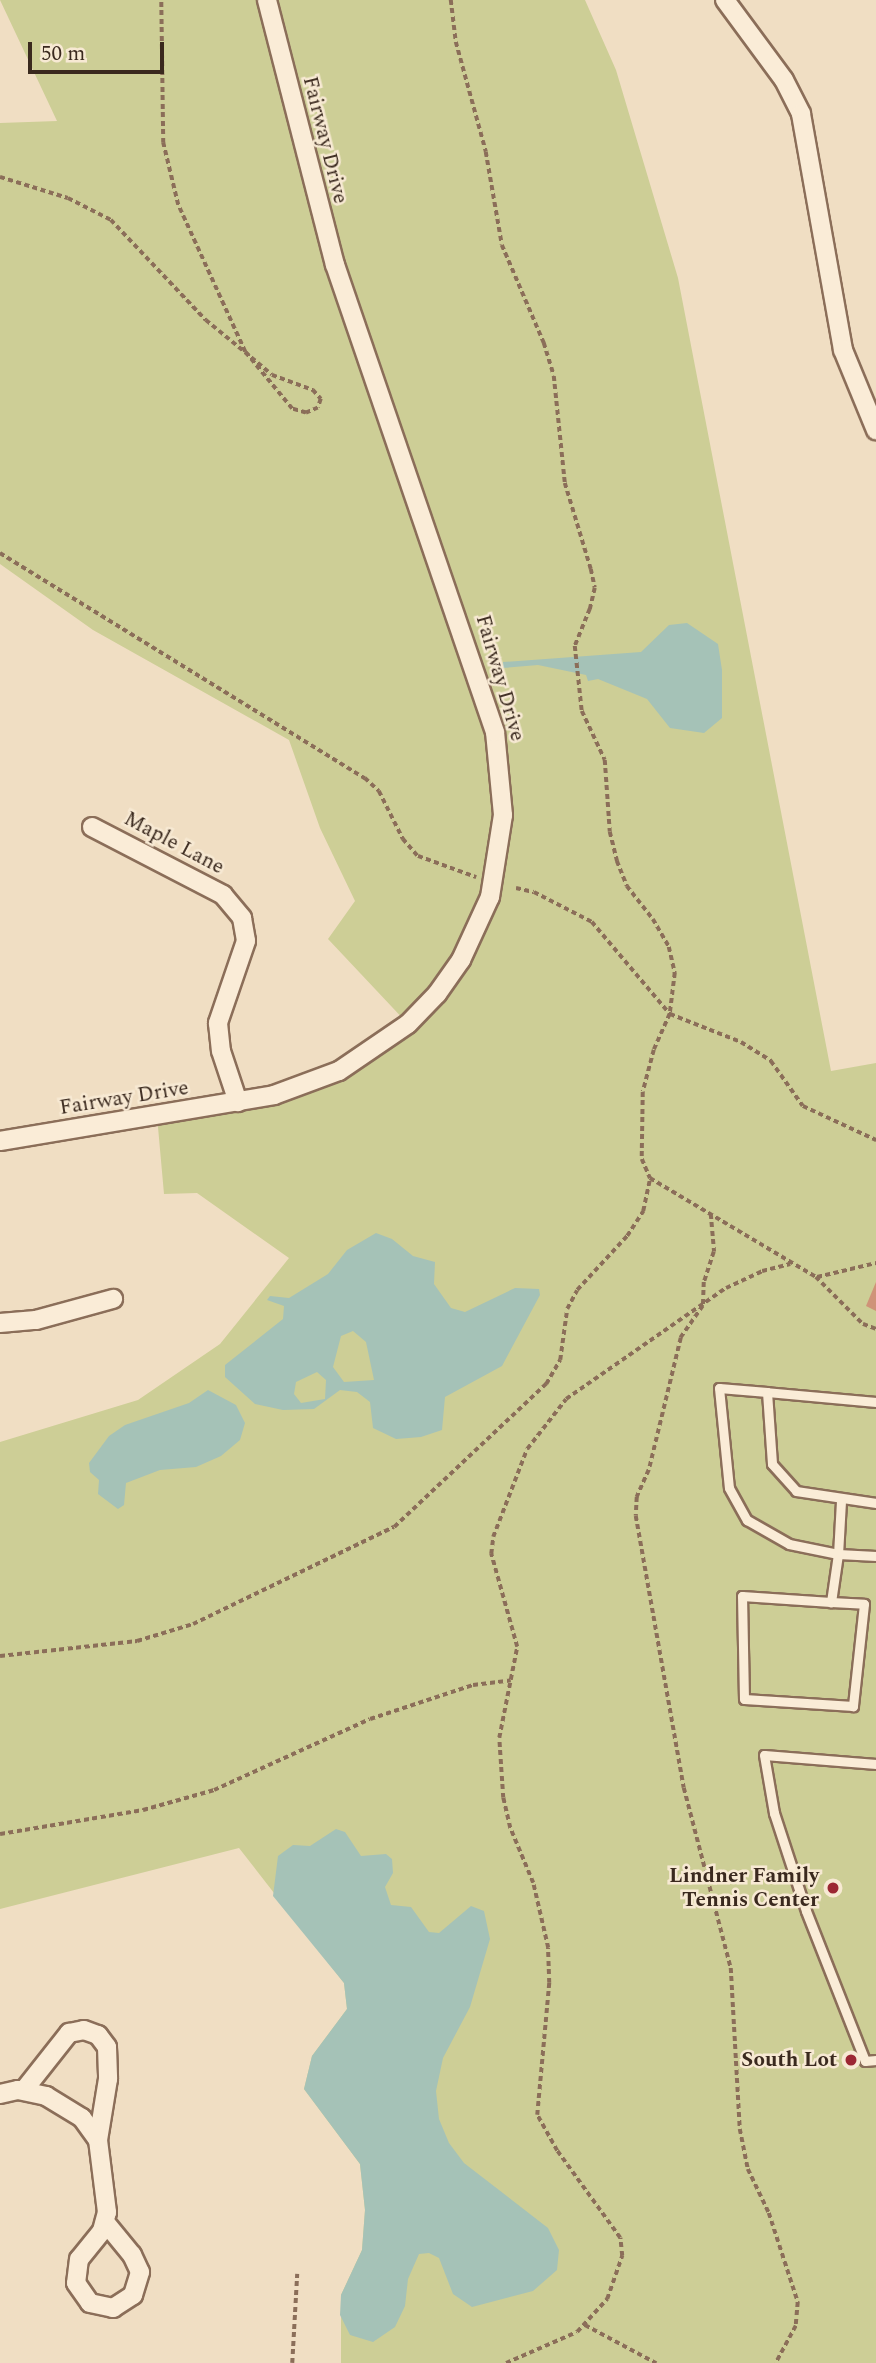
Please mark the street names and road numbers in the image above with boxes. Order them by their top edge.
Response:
street label: Fairway Drive [297,74,353,206]
street label: Fairway Drive [470,612,530,744]
street label: Maple Lane [120,806,228,880]
street label: Fairway Drive [58,1075,190,1121]

